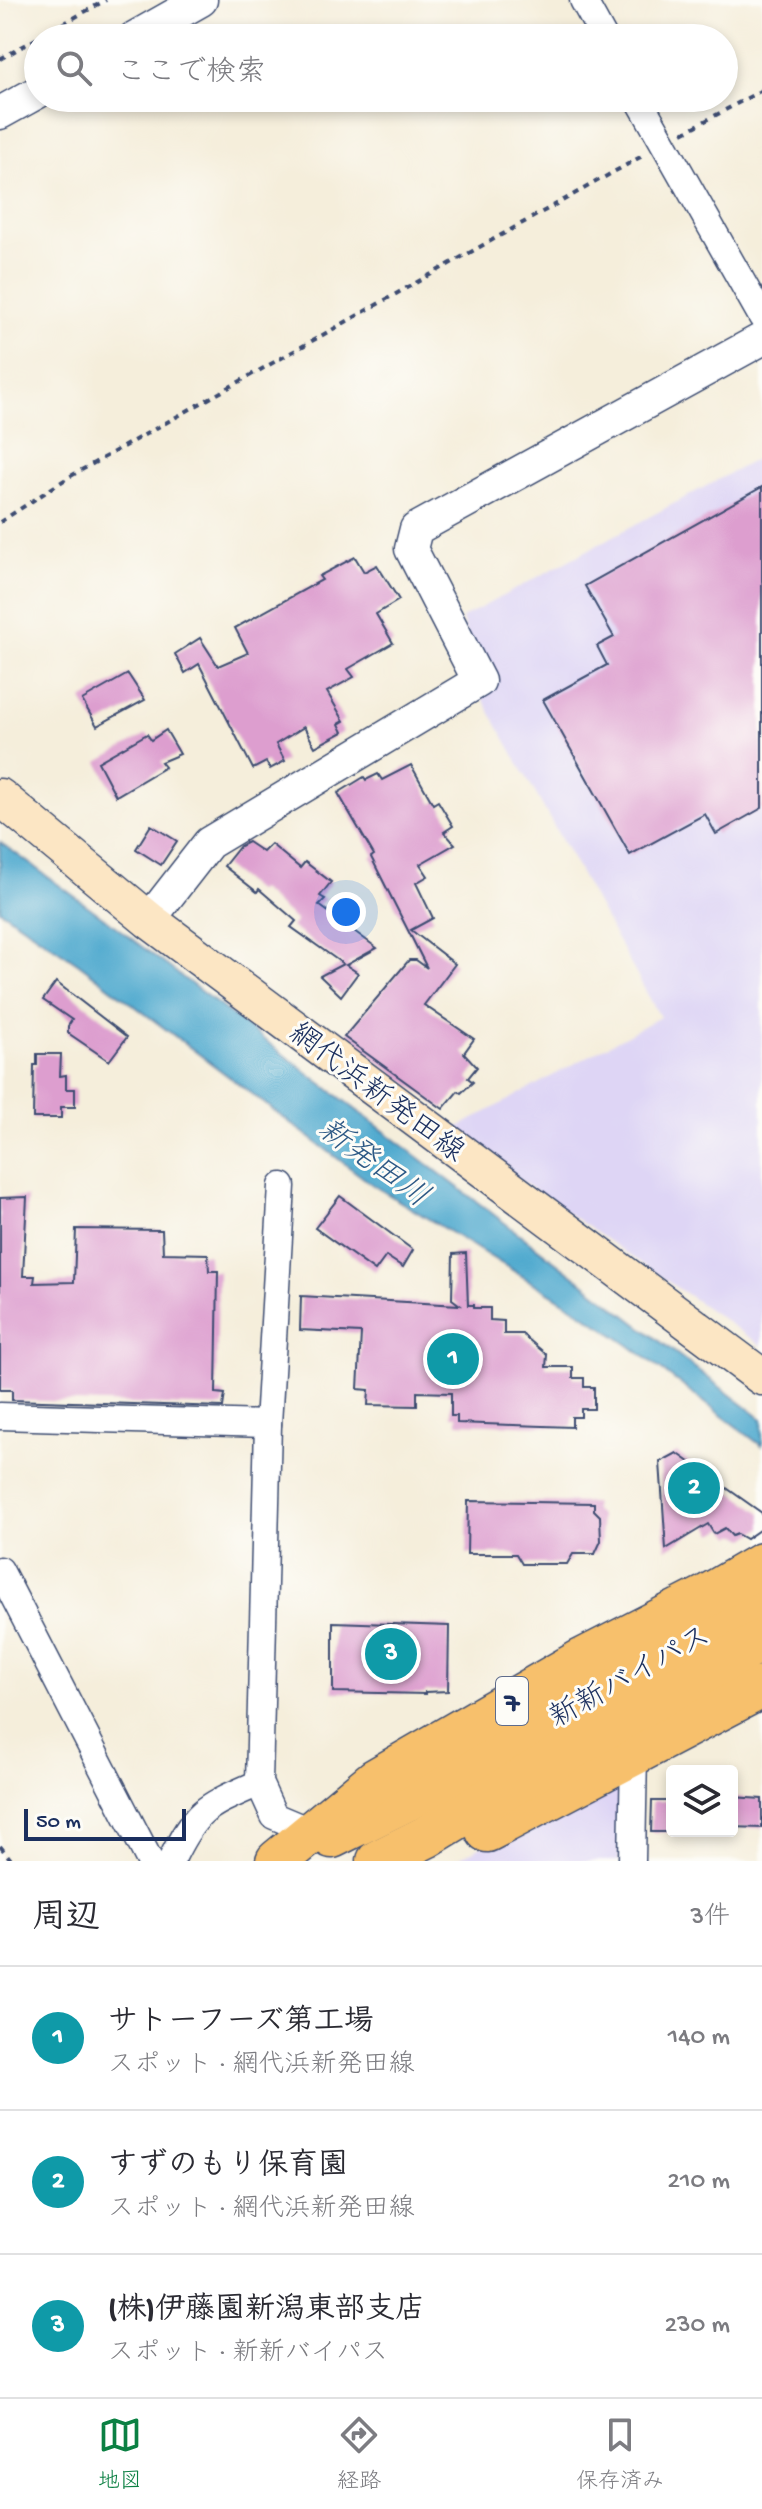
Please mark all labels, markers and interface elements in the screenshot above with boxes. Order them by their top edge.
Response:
search box [24,24,738,112]
icon: search [52,46,96,90]
text: ここで検索 [116,57,266,92]
your location [326,892,366,932]
street label: 網代浜新発田線 [281,1016,471,1172]
water label: 新発田川 [309,1111,436,1218]
pin: 1 [427,1329,479,1389]
pin: 2 [668,1458,720,1518]
street label: 新新バイパス [544,1619,718,1738]
pin: 3 [365,1624,417,1684]
road number: 7 [496,1677,528,1725]
map controls [666,1765,738,1837]
button: layers [666,1765,738,1837]
scale bar [24,1805,186,1841]
text: 50 m [36,1810,81,1836]
text: 周辺 [32,1900,100,1940]
text: 3件 [691,1903,730,1934]
text: サトーフーズ第工場 [108,2006,374,2041]
text: 1 [53,2023,63,2054]
text: 140 m [668,2023,730,2054]
text: スポット · 網代浜新発田線 [108,2051,414,2082]
text: すずのもり保育園 [108,2150,348,2185]
text: 2 [52,2167,64,2198]
text: 210 m [667,2167,730,2198]
text: スポット · 網代浜新発田線 [108,2195,414,2226]
text: (株)伊藤園新潟東部支店 [108,2294,425,2329]
text: 3 [51,2311,65,2342]
text: 230 m [664,2311,730,2342]
text: スポット · 新新バイパス [108,2339,388,2370]
tab: 地図 [98,2413,142,2496]
tab: 経路 [337,2413,381,2496]
tab: 保存済み [576,2413,664,2496]

